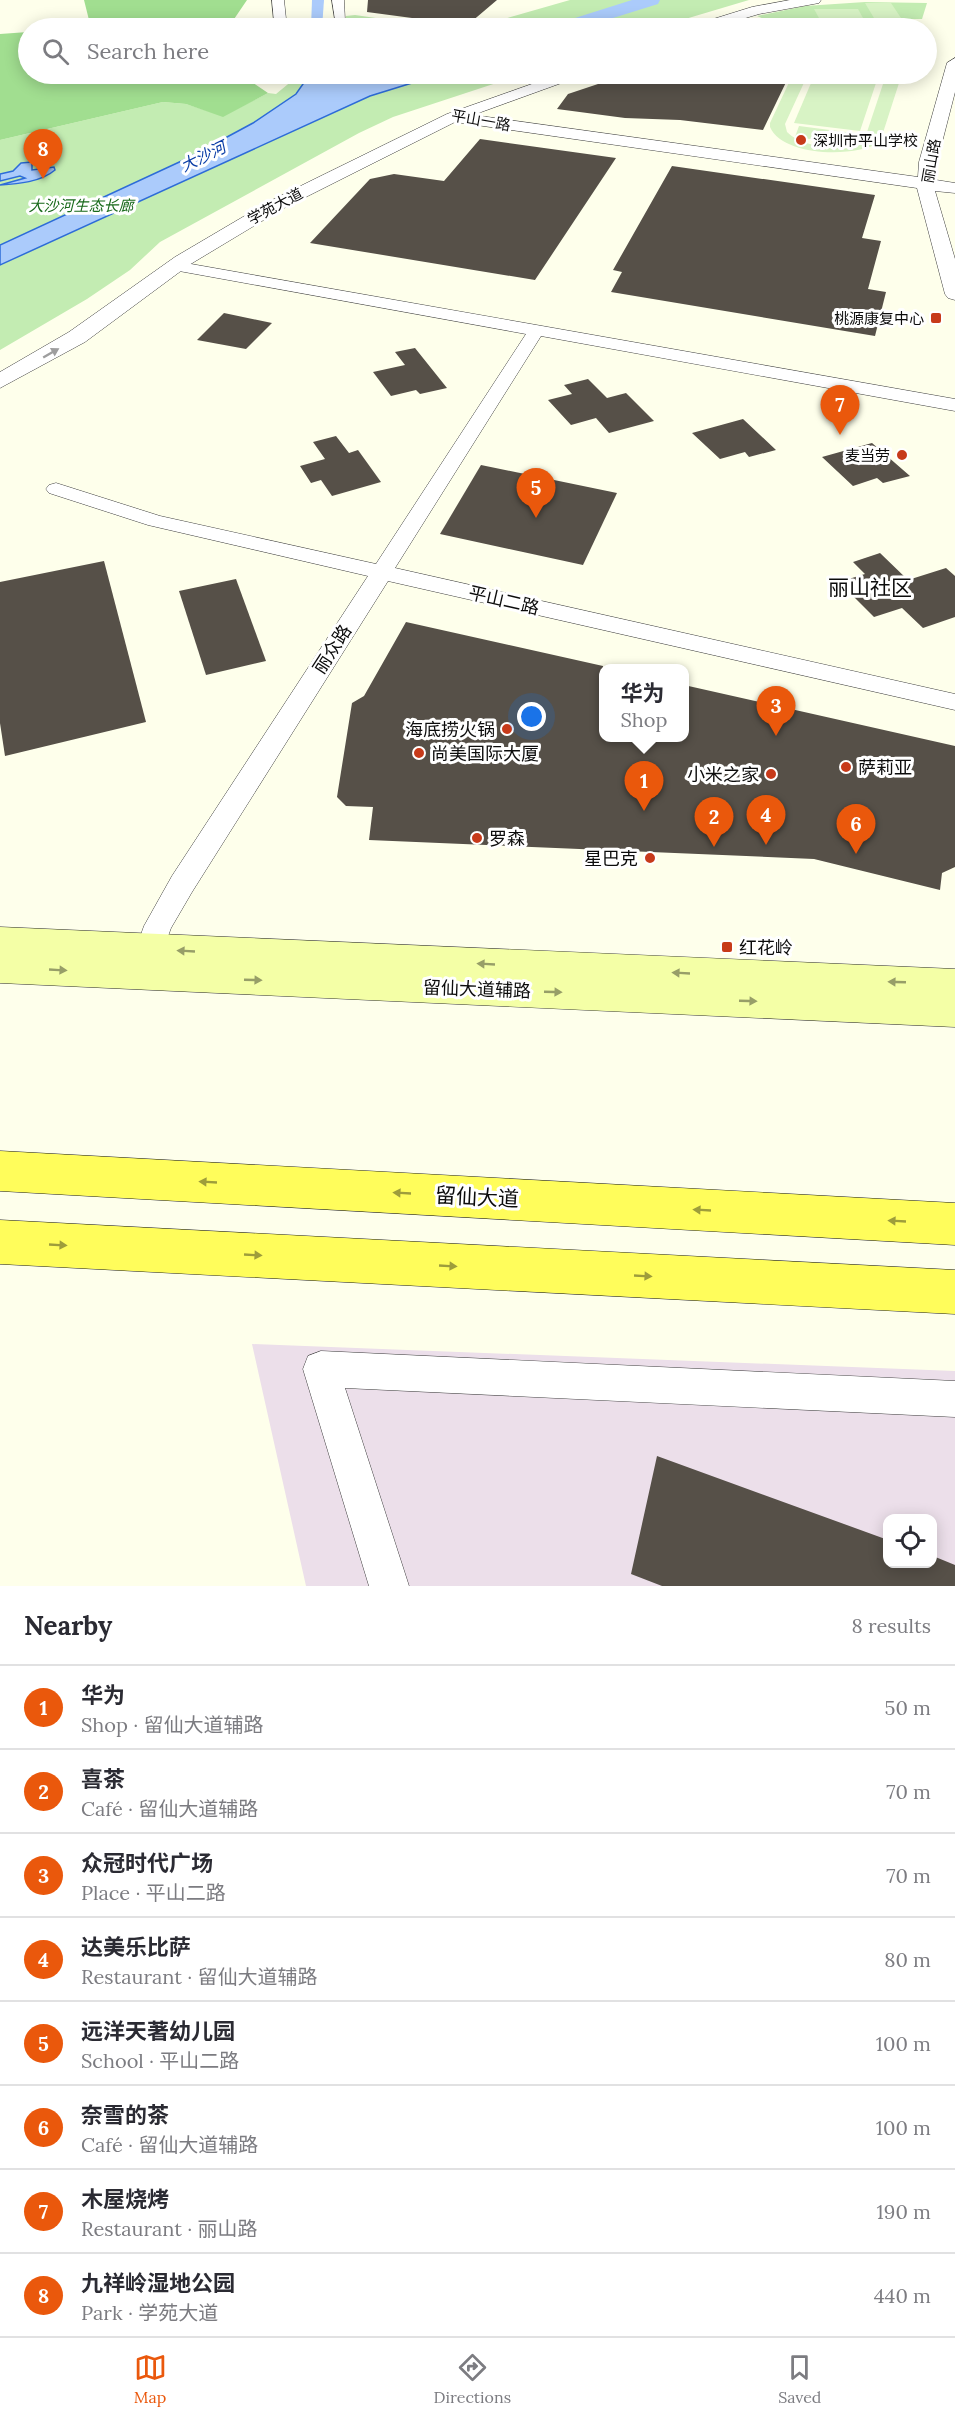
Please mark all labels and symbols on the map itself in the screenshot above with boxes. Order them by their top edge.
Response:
street label: 平山一路 [450,105,512,135]
pin: 8 [24,130,63,179]
place label: 深圳市平山学校 [813,131,918,150]
marker: 深圳市平山学校 [794,133,808,147]
water label: 大沙河 [177,135,232,176]
street label: 丽山路 [918,137,944,185]
street label: 学苑大道 [244,184,306,228]
park label: 大沙河生态长廊 [28,196,136,215]
place label: 桃源康复中心 [834,309,924,328]
marker: 桃源康复中心 [929,311,943,325]
one-way arrow [43,347,59,358]
pin: 7 [820,386,860,435]
place label: 麦当劳 [845,446,890,465]
marker: 麦当劳 [895,448,909,462]
pin: 5 [516,468,556,518]
district label: 丽山社区 [828,574,912,601]
street label: 平山二路 [466,581,542,619]
street label: 丽众路 [308,620,356,678]
pin: 3 [756,686,796,736]
your location [517,702,546,731]
place label: 海底捞火锅 [405,718,495,741]
marker: 海底捞火锅 [500,722,514,736]
place label: 尚美国际大厦 [431,742,539,765]
marker: 尚美国际大厦 [412,746,426,760]
place label: 萨莉亚 [858,756,912,779]
marker: 萨莉亚 [839,760,853,774]
pin: 1 [624,762,664,811]
place label: 小米之家 [687,763,759,786]
marker: 小米之家 [764,767,778,781]
pin: 4 [746,796,786,845]
pin: 2 [694,798,734,847]
pin: 6 [836,804,876,854]
place label: 罗森 [489,827,525,850]
marker: 罗森 [470,831,484,845]
place label: 星巴克 [584,847,638,870]
marker: 星巴克 [643,851,657,865]
place label: 红花岭 [739,936,793,959]
marker: 红花岭 [720,940,734,954]
one-way arrow [177,946,196,955]
one-way arrow [476,960,495,969]
one-way arrow [49,965,68,974]
one-way arrow [671,968,690,977]
one-way arrow [244,975,263,984]
street label: 留仙大道辅路 [423,976,531,1002]
one-way arrow [887,978,906,987]
one-way arrow [543,988,562,997]
one-way arrow [738,996,757,1005]
one-way arrow [198,1178,217,1187]
street label: 留仙大道 [434,1181,520,1213]
one-way arrow [393,1189,412,1198]
one-way arrow [692,1205,711,1214]
one-way arrow [887,1216,906,1225]
one-way arrow [49,1241,68,1250]
one-way arrow [244,1251,263,1260]
one-way arrow [438,1261,457,1270]
one-way arrow [633,1271,652,1280]

